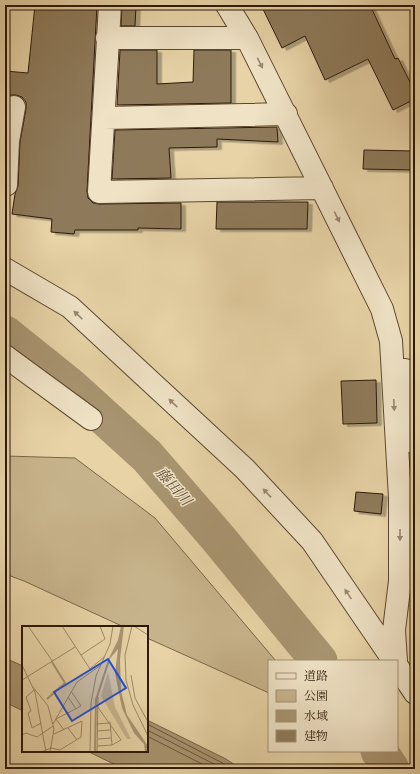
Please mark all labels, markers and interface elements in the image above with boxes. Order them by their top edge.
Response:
one-way arrow [257,58,263,69]
one-way arrow [334,211,341,223]
one-way arrow [73,311,82,320]
one-way arrow [168,398,178,408]
one-way arrow [391,399,398,411]
water label: 藤田川 [152,463,197,511]
one-way arrow [262,488,272,498]
one-way arrow [397,529,403,542]
one-way arrow [344,589,352,599]
inset map [22,626,148,752]
legend [268,660,398,752]
text: 道路 [304,668,328,684]
text: 公園 [304,688,328,704]
text: 水域 [304,708,328,724]
text: 建物 [304,728,328,744]

